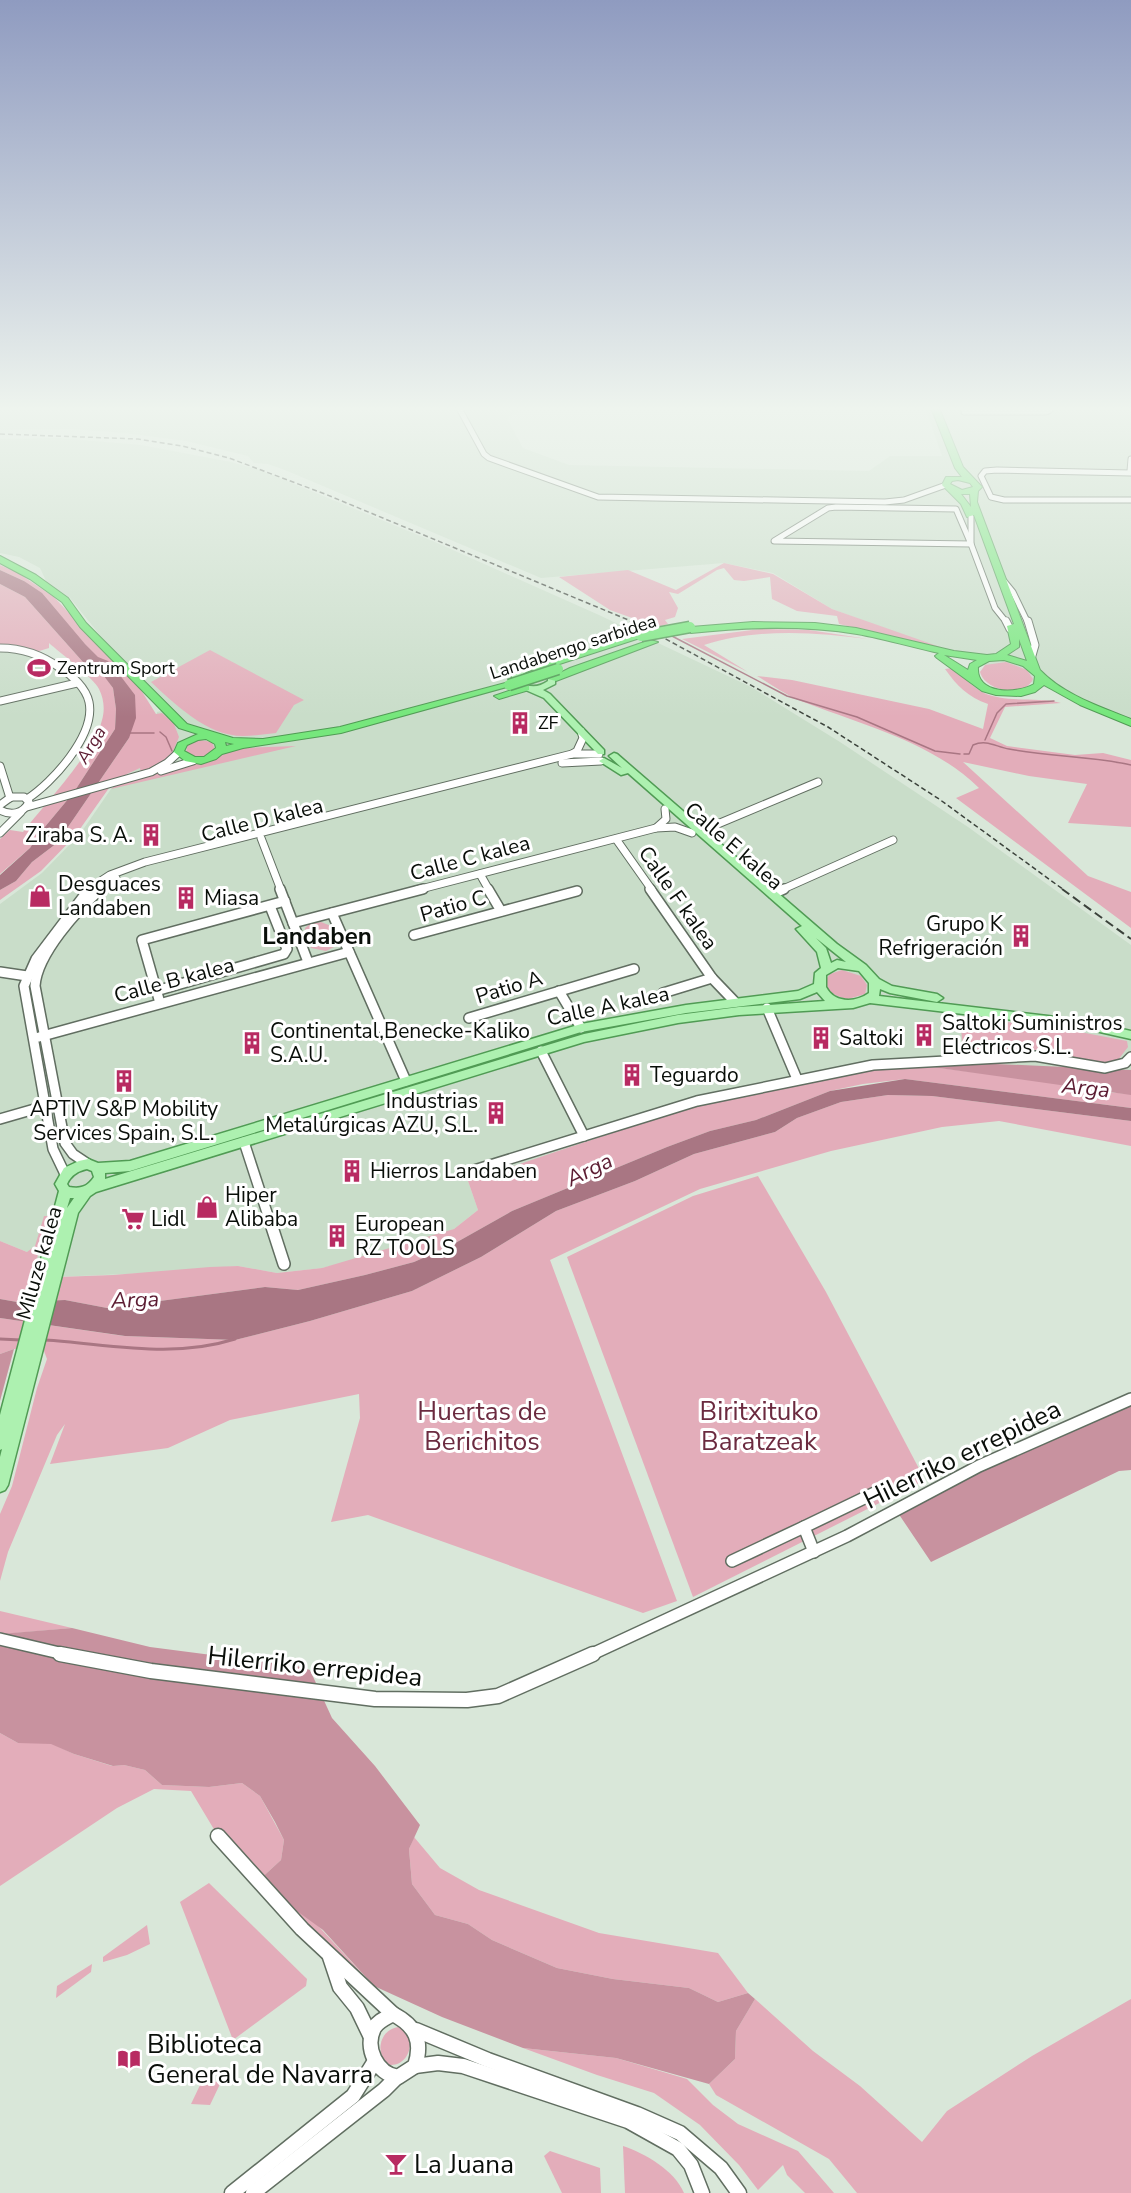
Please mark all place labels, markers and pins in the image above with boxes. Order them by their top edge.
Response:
sports icon: Zentrum Sport [26,655,52,681]
place label: Zentrum Sport [57,656,175,680]
building icon: ZF [507,710,533,736]
place label: ZF [538,711,559,735]
place label: Ziraba S. A. [25,821,133,849]
building icon: Ziraba S. A. [138,822,164,848]
place label: Desguaces Landaben [58,870,161,922]
shop icon: Desguaces Landaben [27,883,53,909]
place label: Miasa [204,884,259,912]
building icon: Miasa [173,885,199,911]
place label: Grupo K Refrigeración [878,910,1004,962]
building icon: Grupo K Refrigeración [1008,923,1034,949]
place label: Saltoki Suministros Eléctricos S.L. [942,1009,1123,1061]
place label: Continental,Benecke-Kaliko S.A.U. [270,1017,530,1069]
building icon: Saltoki Suministros Eléctricos S.L. [911,1022,937,1048]
place label: Saltoki [839,1024,903,1052]
building icon: Saltoki [808,1025,834,1051]
building icon: Continental,Benecke-Kaliko S.A.U. [239,1030,265,1056]
place label: Teguardo [650,1061,739,1089]
building icon: Teguardo [619,1062,645,1088]
building icon: APTIV S&P Mobility Services Spain, S.L. [111,1068,137,1094]
place label: Industrias Metalúrgicas AZU, S.L. [265,1087,478,1139]
place label: APTIV S&P Mobility Services Spain, S.L. [30,1095,218,1147]
building icon: Industrias Metalúrgicas AZU, S.L. [483,1100,509,1126]
place label: Hierros Landaben [370,1157,537,1185]
building icon: Hierros Landaben [339,1158,365,1184]
place label: Hiper Alibaba [225,1181,298,1233]
shop icon: Hiper Alibaba [194,1194,220,1220]
place label: Lidl [151,1205,187,1233]
supermarket icon: Lidl [120,1206,146,1232]
place label: European RZ TOOLS [355,1210,455,1262]
building icon: European RZ TOOLS [324,1223,350,1249]
place label: Biblioteca General de Navarra [147,2027,373,2092]
library icon: Biblioteca General de Navarra [116,2046,142,2072]
place label: La Juana [414,2147,514,2182]
bar icon: La Juana [383,2151,409,2177]

